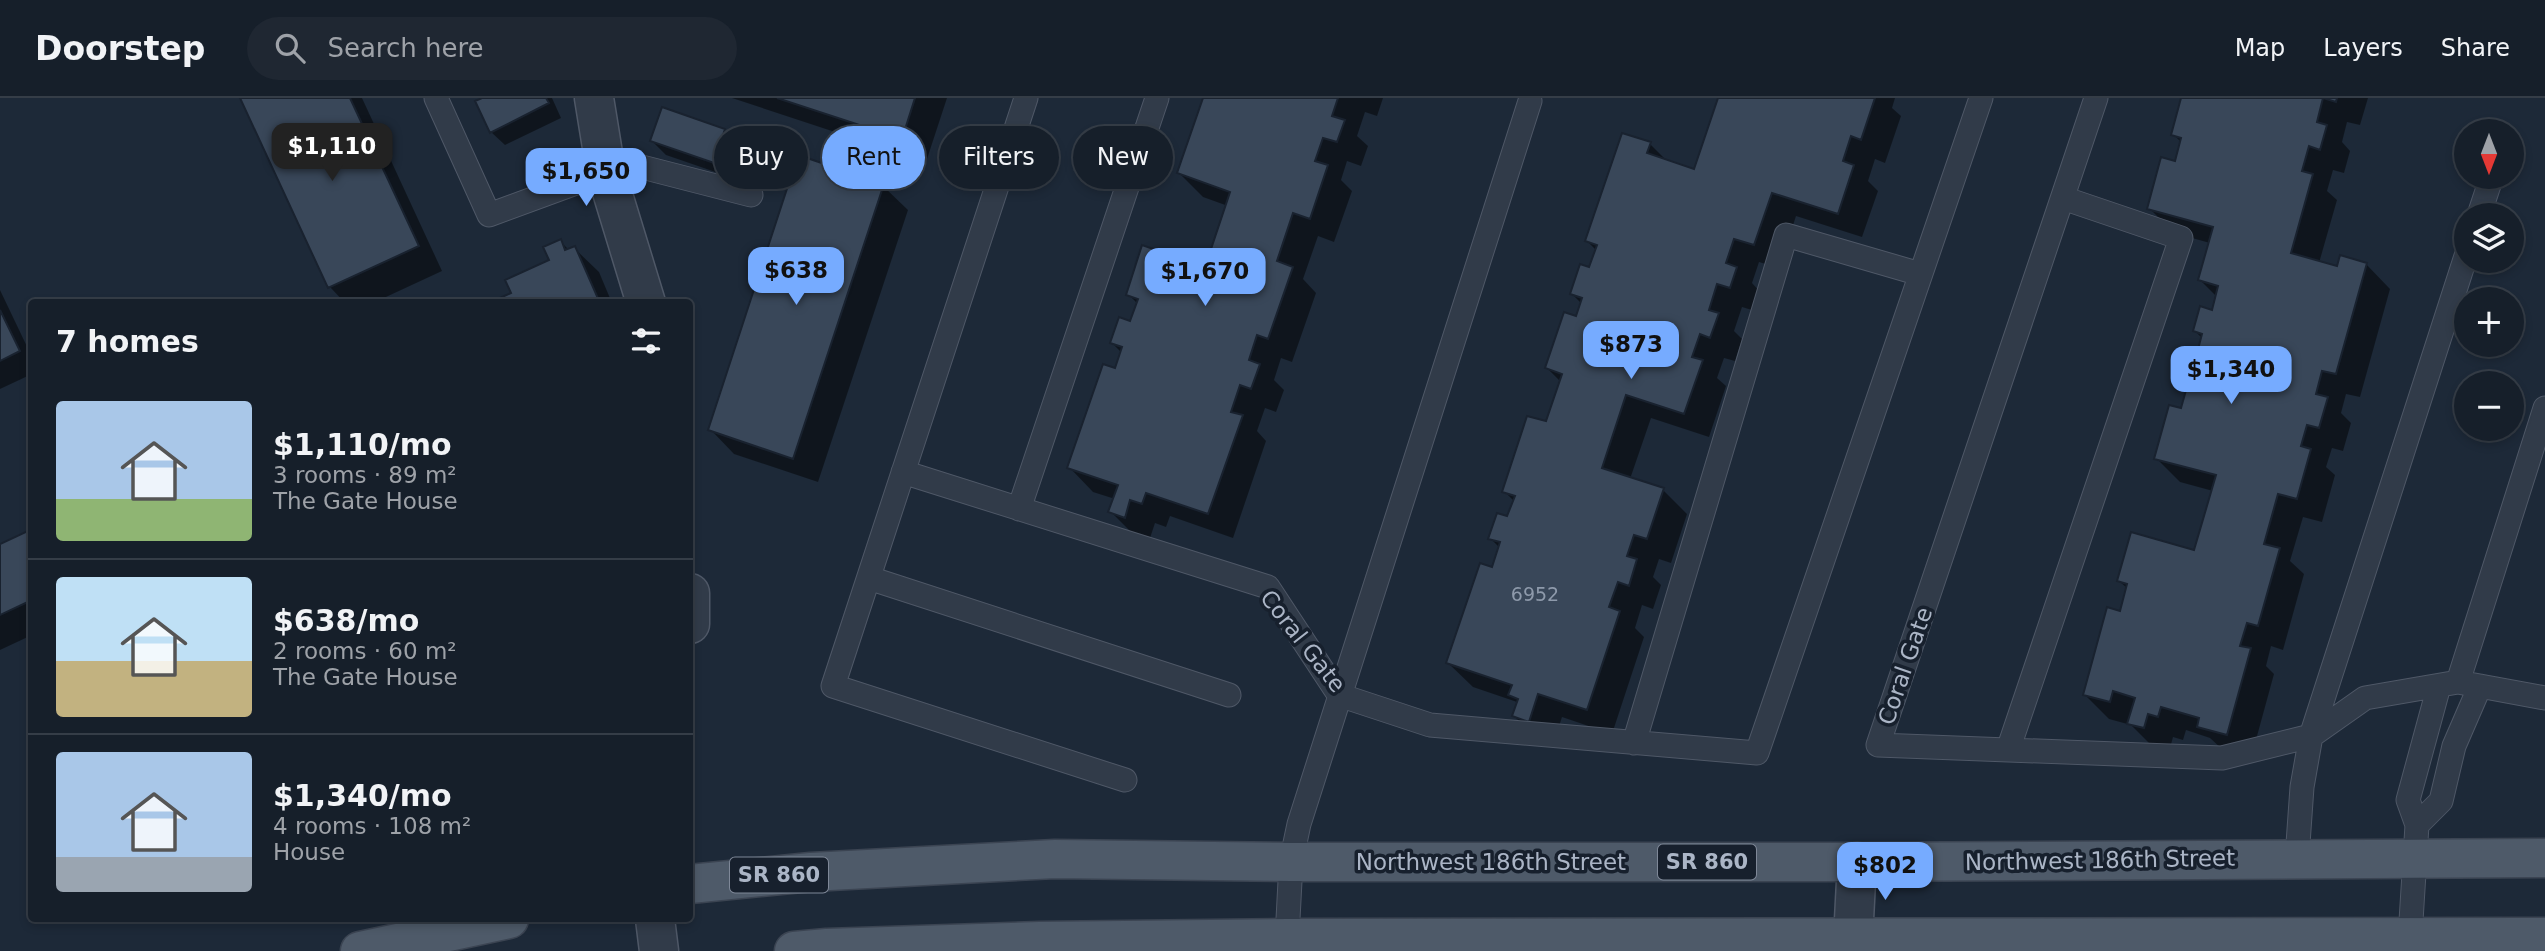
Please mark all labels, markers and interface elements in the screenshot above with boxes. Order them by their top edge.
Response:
search box [247,17,737,80]
text: Doorstep [35,29,205,68]
icon: search [271,29,309,67]
text: Search here [327,33,484,63]
text: Map [2235,34,2285,62]
text: Layers [2323,34,2403,62]
text: Share [2441,34,2510,62]
north arrow [2454,119,2524,189]
map controls [2454,119,2524,441]
pin: $1,110 [275,123,389,183]
chip: Buy [714,126,808,189]
chip: Rent [822,126,925,189]
chip: Filters [939,126,1059,189]
chip: New [1073,126,1173,189]
text: $1,110 [288,133,376,159]
pin: $1,650 [529,148,643,208]
text: $1,650 [542,158,630,184]
button: layers [2454,203,2524,273]
pin: $638 [755,248,837,307]
pin: $1,670 [1148,248,1262,308]
text: $638 [764,257,828,283]
text: $1,670 [1161,258,1249,284]
button: + [2454,287,2524,357]
icon: filters [627,322,665,360]
pin: $873 [1590,322,1672,381]
text: 7 homes [56,324,199,359]
text: $873 [1599,331,1663,357]
pin: $1,340 [2174,346,2288,406]
text: $1,340 [2187,356,2275,382]
button: − [2454,371,2524,441]
text: $1,110/mo [273,427,452,462]
icon: home [112,429,196,513]
text: 3 rooms · 89 m² [273,462,457,488]
text: The Gate House [273,488,458,514]
house number: 6952 [1511,583,1559,605]
street label: Coral Gate [1255,585,1351,697]
text: $638/mo [273,603,419,638]
street label: Coral Gate [1873,604,1937,728]
icon: home [112,605,196,689]
text: 2 rooms · 60 m² [273,638,457,664]
text: The Gate House [273,664,458,690]
text: $1,340/mo [273,778,452,813]
icon: home [112,780,196,864]
text: 4 rooms · 108 m² [273,813,471,839]
text: House [273,839,345,865]
pin: $802 [1844,842,1926,902]
road number: SR 860 [1658,844,1756,880]
street label: Northwest 186th Street [1965,845,2235,875]
street label: Northwest 186th Street [1356,849,1626,875]
text: $802 [1853,852,1917,878]
road number: SR 860 [730,858,828,892]

